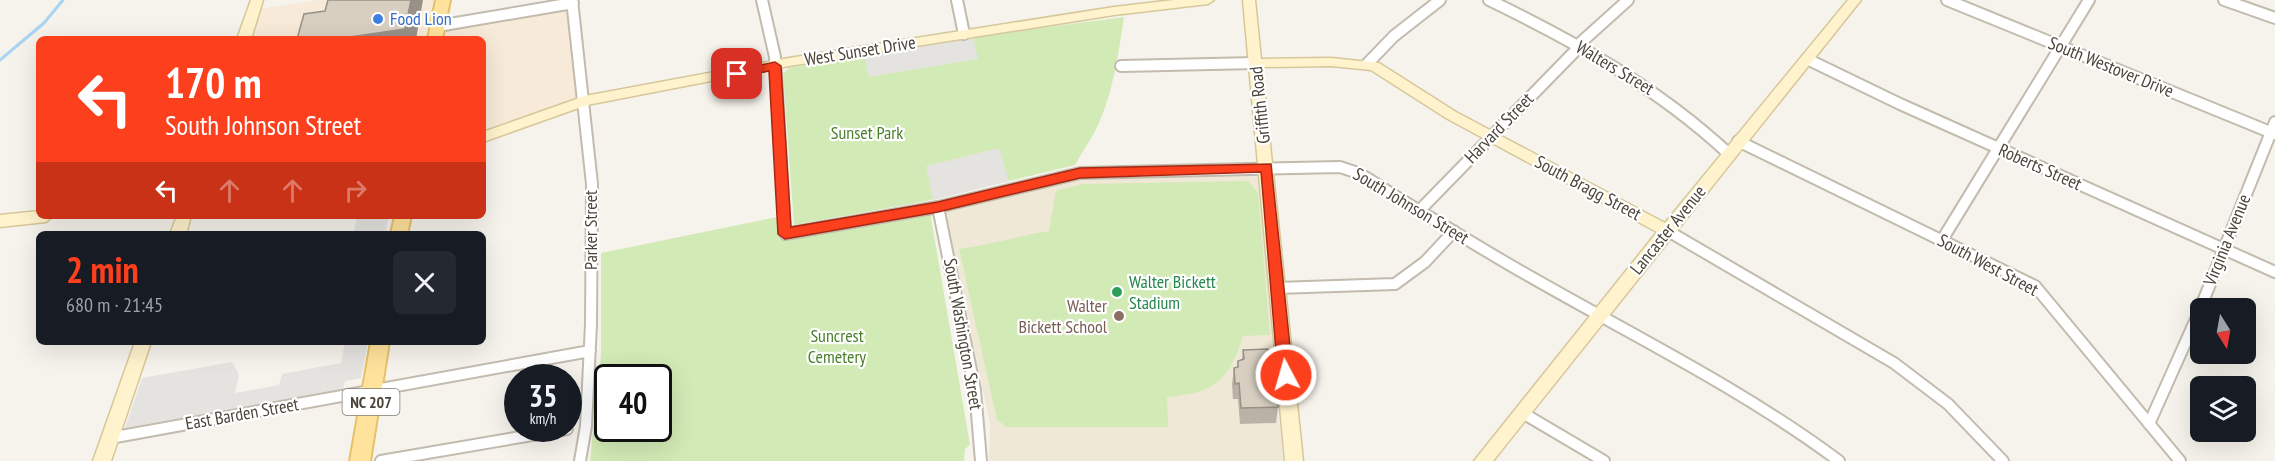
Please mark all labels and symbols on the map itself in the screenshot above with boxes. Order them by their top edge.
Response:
place label: Food Lion [390,7,452,30]
marker: Food Lion [371,12,385,26]
street label: West Sunset Drive [803,30,917,71]
street label: South Westover Drive [2045,31,2177,102]
street label: Walters Street [1572,35,1659,100]
pin [711,48,762,99]
street label: Griffith Road [1244,65,1275,145]
street label: Harvard Street [1459,87,1538,168]
park label: Sunset Park [831,121,903,144]
street label: Roberts Street [1995,138,2085,195]
street label: South Bragg Street [1531,150,1645,225]
street label: South Johnson Street [1349,162,1473,249]
street label: Lancaster Avenue [1625,180,1711,279]
street label: Parker Street [579,190,602,270]
street label: Virginia Avenue [2197,191,2255,290]
street label: South West Street [1934,228,2043,301]
street label: South Washington Street [939,256,988,412]
place label: Walter Bickett Stadium [1129,270,1216,314]
marker: Walter Bickett Stadium [1110,285,1124,299]
place label: Walter Bickett School [1018,294,1108,338]
north arrow [2190,298,2256,364]
marker: Walter Bickett School [1112,309,1126,323]
park label: Suncrest Cemetery [808,324,866,368]
position arrow [1254,343,1318,407]
speed limit sign: 40 [594,364,672,442]
road number: NC 207 [342,389,400,415]
street label: East Barden Street [183,392,300,435]

